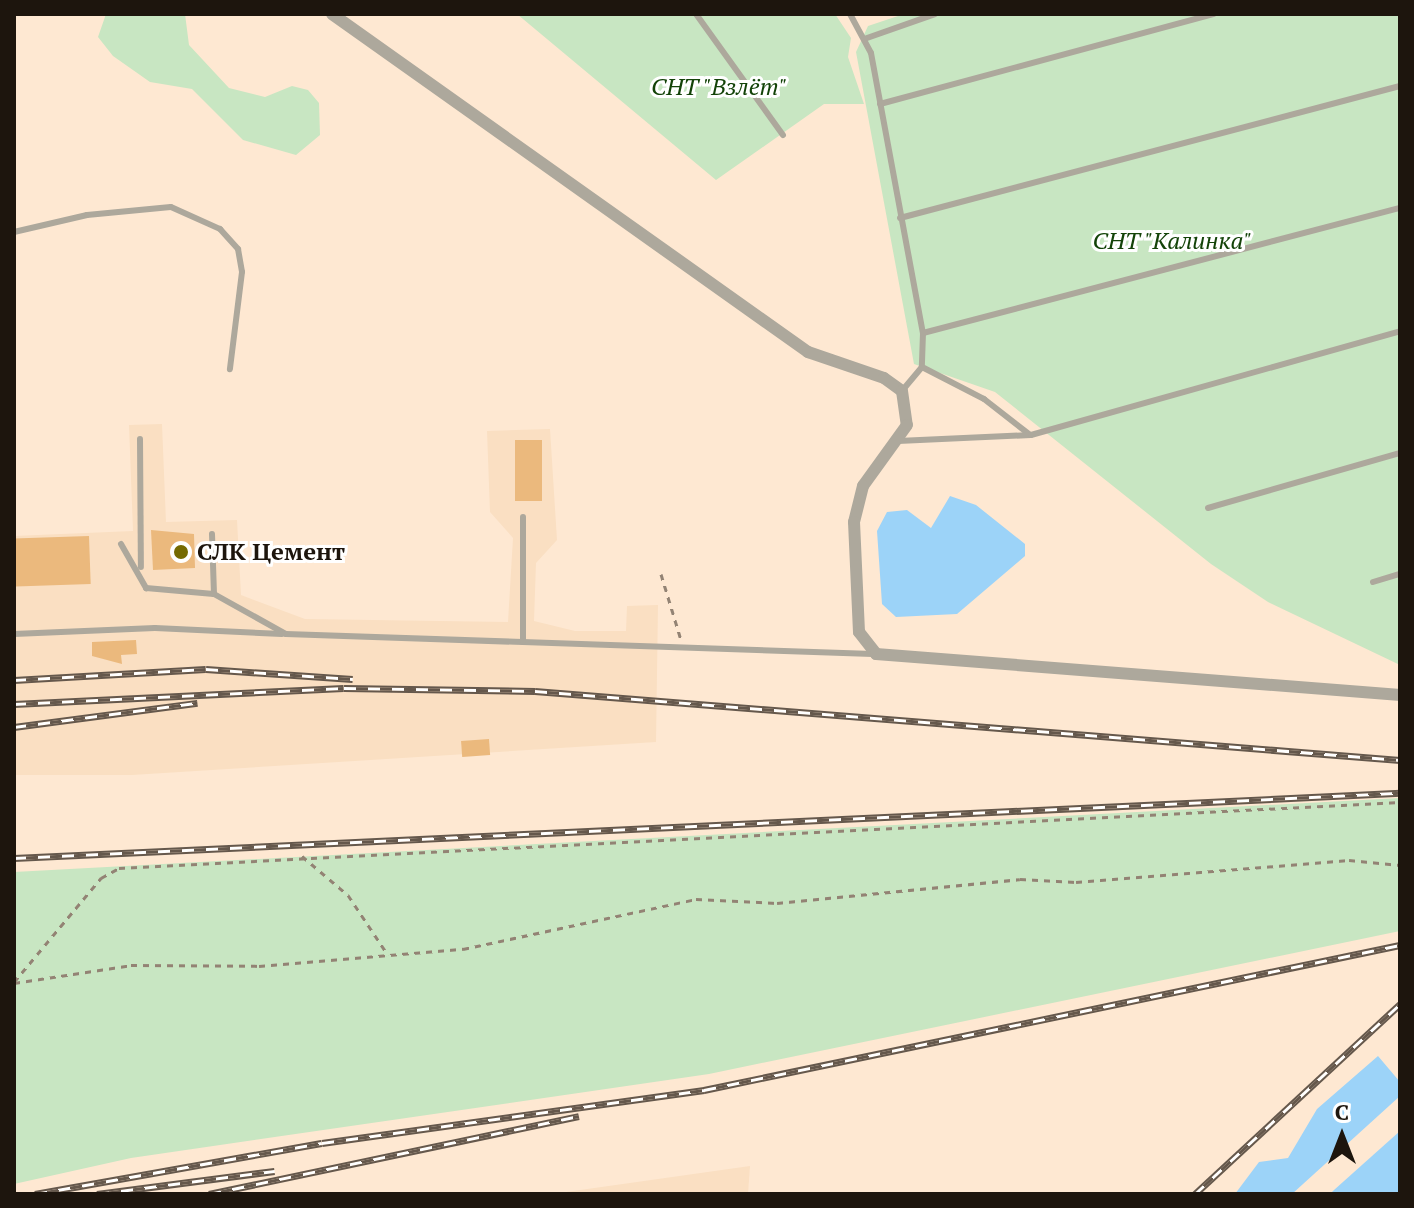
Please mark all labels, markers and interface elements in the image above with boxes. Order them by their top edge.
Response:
park label: СНТ "Взлёт" [651,73,787,101]
park label: СНТ "Калинка" [1092,227,1252,255]
place label: СЛК Цемент [197,538,345,566]
marker: СЛК Цемент [172,543,190,561]
north arrow [1302,1096,1382,1176]
text: С [1335,1097,1349,1126]

